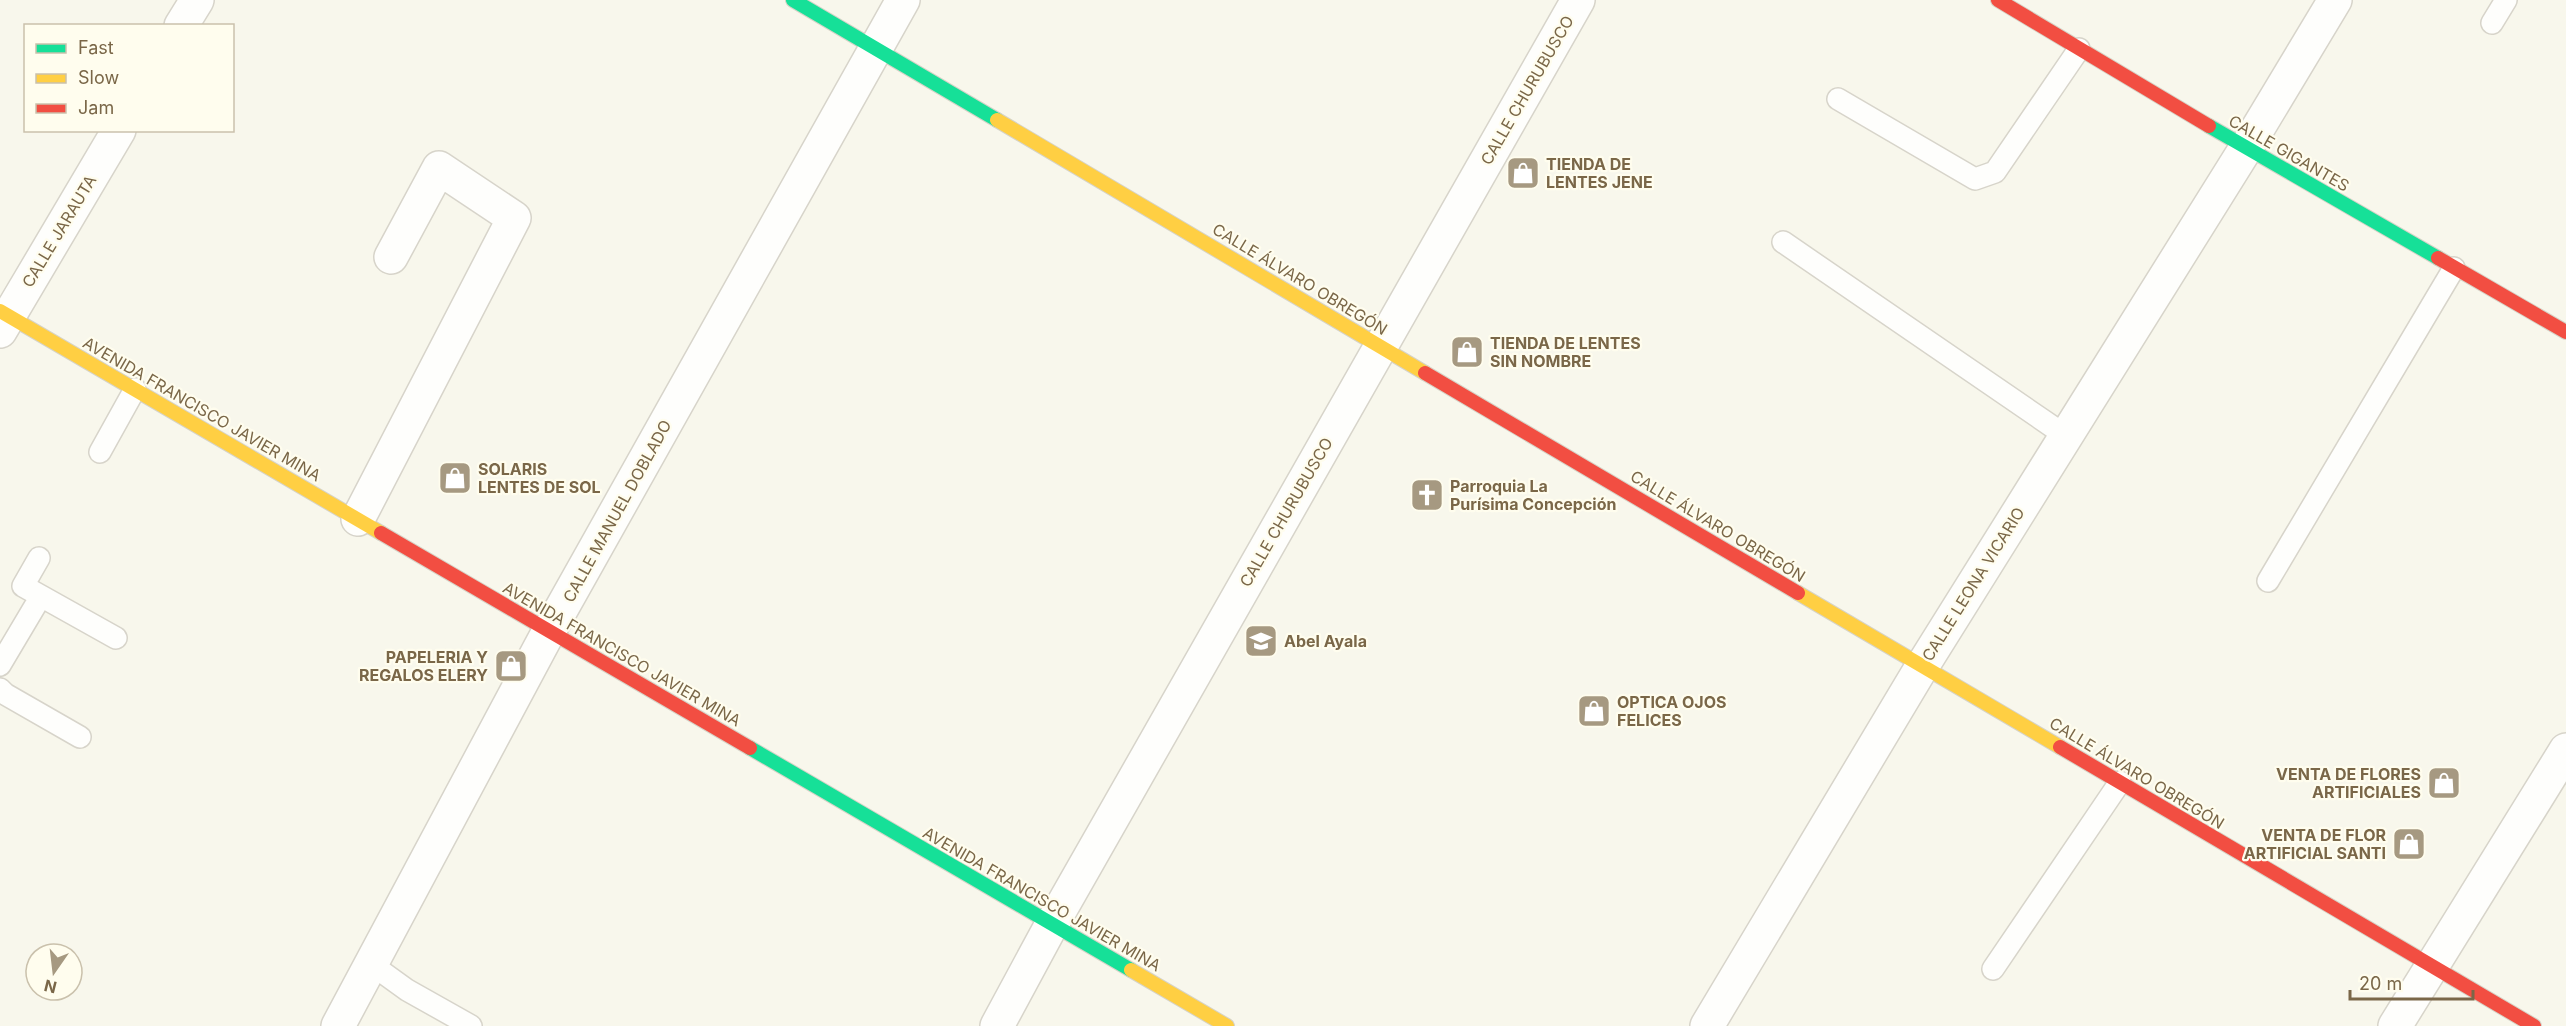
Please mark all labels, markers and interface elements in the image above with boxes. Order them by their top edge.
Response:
street label: CALLE CHURUBUSCO [1476,12,1578,168]
legend [24,24,234,132]
text: Fast [78,37,114,58]
text: Slow [78,67,119,88]
text: Jam [78,97,114,118]
street label: CALLE GIGANTES [2225,110,2353,196]
place label: TIENDA DE LENTES JENE [1546,154,1653,192]
shop icon: TIENDA DE LENTES JENE [1505,155,1541,191]
street label: CALLE JARAUTA [18,171,100,291]
street label: CALLE ÁLVARO OBREGÓN [1209,219,1391,339]
street label: AVENIDA FRANCISCO JAVIER MINA [79,332,325,486]
place label: TIENDA DE LENTES SIN NOMBRE [1490,333,1641,371]
shop icon: TIENDA DE LENTES SIN NOMBRE [1449,334,1485,370]
street label: CALLE MANUEL DOBLADO [558,416,676,606]
street label: CALLE CHURUBUSCO [1235,434,1337,590]
place label: SOLARIS LENTES DE SOL [478,459,601,497]
shop icon: SOLARIS LENTES DE SOL [437,460,473,496]
street label: CALLE ÁLVARO OBREGÓN [1627,466,1809,586]
place label: Parroquia La Purísima Concepción [1450,476,1616,514]
church icon: Parroquia La Purísima Concepción [1409,477,1445,513]
street label: CALLE LEONA VICARIO [1917,503,2029,665]
street label: AVENIDA FRANCISCO JAVIER MINA [499,577,745,731]
school or university icon: Abel Ayala [1243,623,1279,659]
place label: Abel Ayala [1284,631,1367,651]
place label: PAPELERIA Y REGALOS ELERY [359,647,488,685]
shop icon: PAPELERIA Y REGALOS ELERY [493,648,529,684]
place label: OPTICA OJOS FELICES [1617,692,1726,730]
shop icon: OPTICA OJOS FELICES [1576,693,1612,729]
street label: CALLE ÁLVARO OBREGÓN [2046,713,2228,833]
place label: VENTA DE FLORES ARTIFICIALES [2276,764,2421,802]
shop icon: VENTA DE FLORES ARTIFICIALES [2426,765,2462,801]
street label: AVENIDA FRANCISCO JAVIER MINA [919,822,1165,976]
place label: VENTA DE FLOR ARTIFICIAL SANTI [2244,825,2386,863]
shop icon: VENTA DE FLOR ARTIFICIAL SANTI [2391,826,2427,862]
north arrow [24,942,84,1002]
scale bar [2350,963,2473,1001]
text: 20 m [2359,973,2402,994]
text: N [42,975,59,998]

